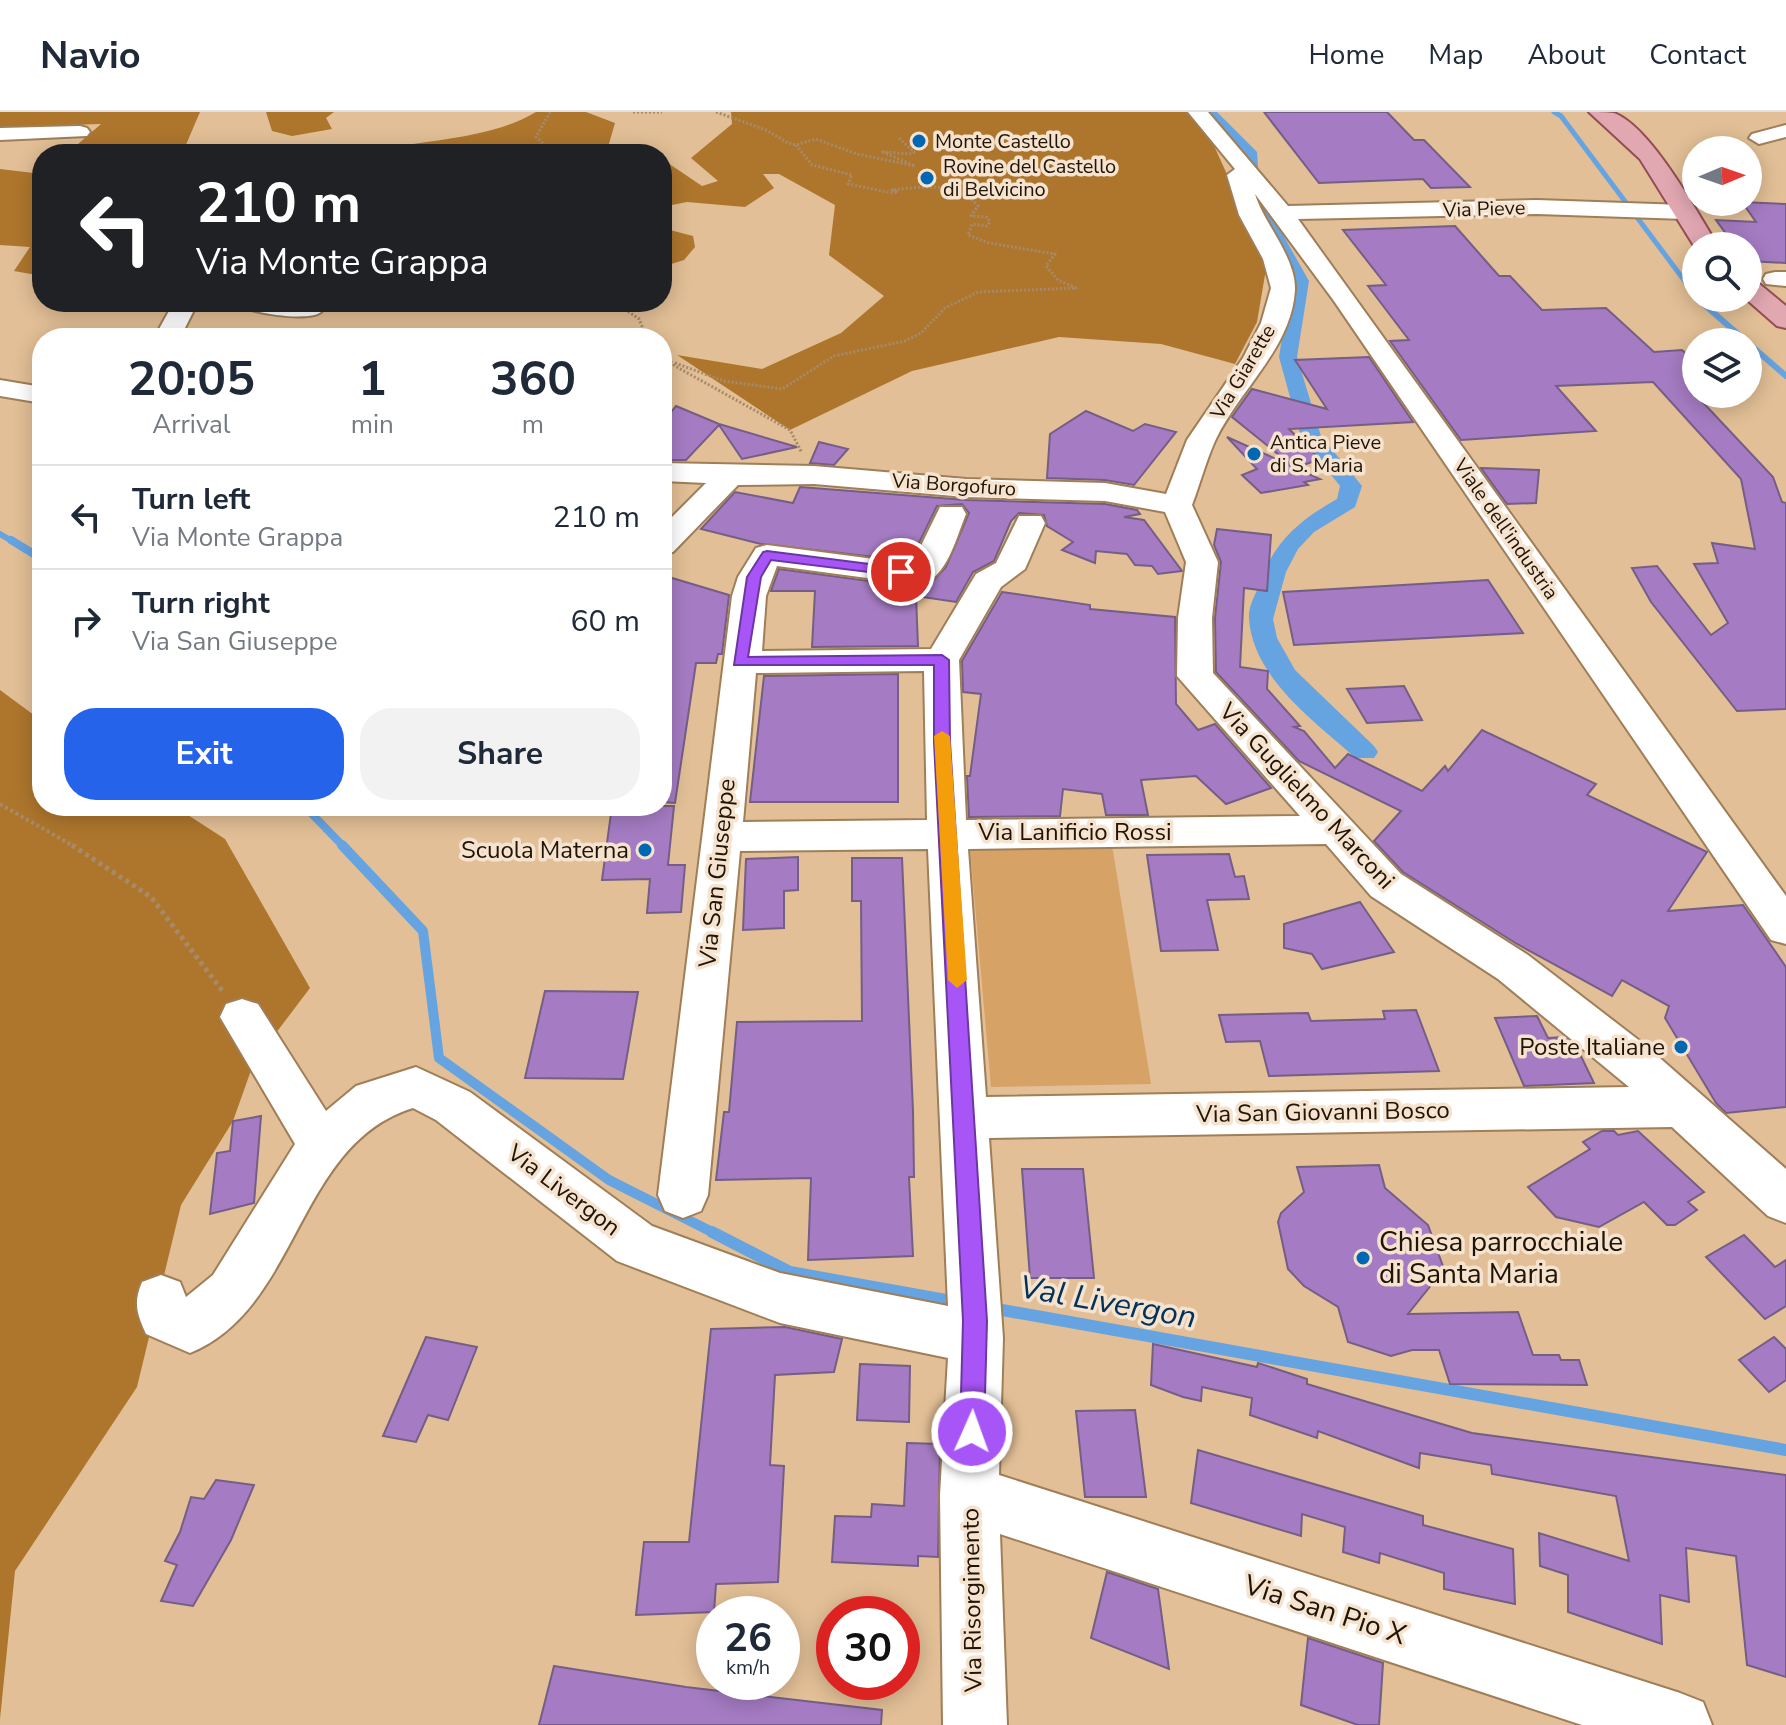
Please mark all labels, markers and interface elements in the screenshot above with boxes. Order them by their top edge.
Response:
text: Navio [40,30,141,81]
text: Home [1309,36,1384,74]
text: Map [1428,36,1483,74]
text: About [1527,36,1605,74]
text: Contact [1649,36,1746,74]
place label: Monte Castello [935,128,1071,155]
marker: Monte Castello [910,132,928,150]
north arrow [1682,136,1762,216]
map controls [1682,136,1762,408]
place label: Rovine del Castello di Belvicino [943,153,1116,203]
text: 210 m [196,165,361,242]
marker: Rovine del Castello di Belvicino [918,169,936,187]
icon: left [64,176,168,280]
street label: Via Pieve [1441,194,1526,224]
button: search [1682,232,1762,312]
text: Via Monte Grappa [196,238,489,287]
street label: Via Giarette [1204,320,1282,425]
button: layers [1682,328,1762,408]
text: 20:05 [128,346,255,412]
text: 1 [358,346,387,412]
text: 360 [490,346,576,412]
text: Arrival [152,407,231,442]
text: min [351,407,394,442]
text: m [522,407,544,442]
place label: Antica Pieve di S. Maria [1270,429,1381,479]
marker: Antica Pieve di S. Maria [1245,445,1263,463]
street label: Viale dell'industria [1447,452,1565,605]
street label: Via Borgofuro [890,467,1017,503]
text: Turn left [132,479,250,520]
icon: left [64,495,108,539]
text: 210 m [553,497,640,538]
text: Via Monte Grappa [132,520,343,555]
pin [867,538,935,606]
icon: arrive [879,550,923,594]
text: Turn right [132,583,270,624]
icon: right [64,599,108,643]
text: 60 m [571,601,640,642]
text: Via San Giuseppe [132,624,338,659]
street label: Via Guglielmo Marconi [1212,695,1402,896]
button: Exit [64,708,344,800]
button: Share [360,708,640,800]
street label: Via San Giuseppe [691,777,743,970]
street label: Via Lanificio Rossi [977,816,1172,848]
place label: Scuola Materna [461,834,629,866]
marker: Scuola Materna [636,841,654,859]
place label: Poste Italiane [1519,1031,1665,1063]
marker: Poste Italiane [1672,1038,1690,1056]
street label: Via San Giovanni Bosco [1195,1094,1450,1130]
street label: Via Livergon [500,1136,627,1243]
place label: Chiesa parrocchiale di Santa Maria [1379,1223,1623,1293]
marker: Chiesa parrocchiale di Santa Maria [1354,1249,1372,1267]
water label: Val Livergon [1016,1265,1200,1339]
position arrow [930,1390,1014,1474]
street label: Via Risorgimento [954,1508,990,1693]
street label: Via San Pio X [1238,1566,1411,1654]
speed limit sign: 30 [816,1596,920,1700]
text: 26 [724,1611,772,1665]
text: km/h [726,1654,770,1681]

